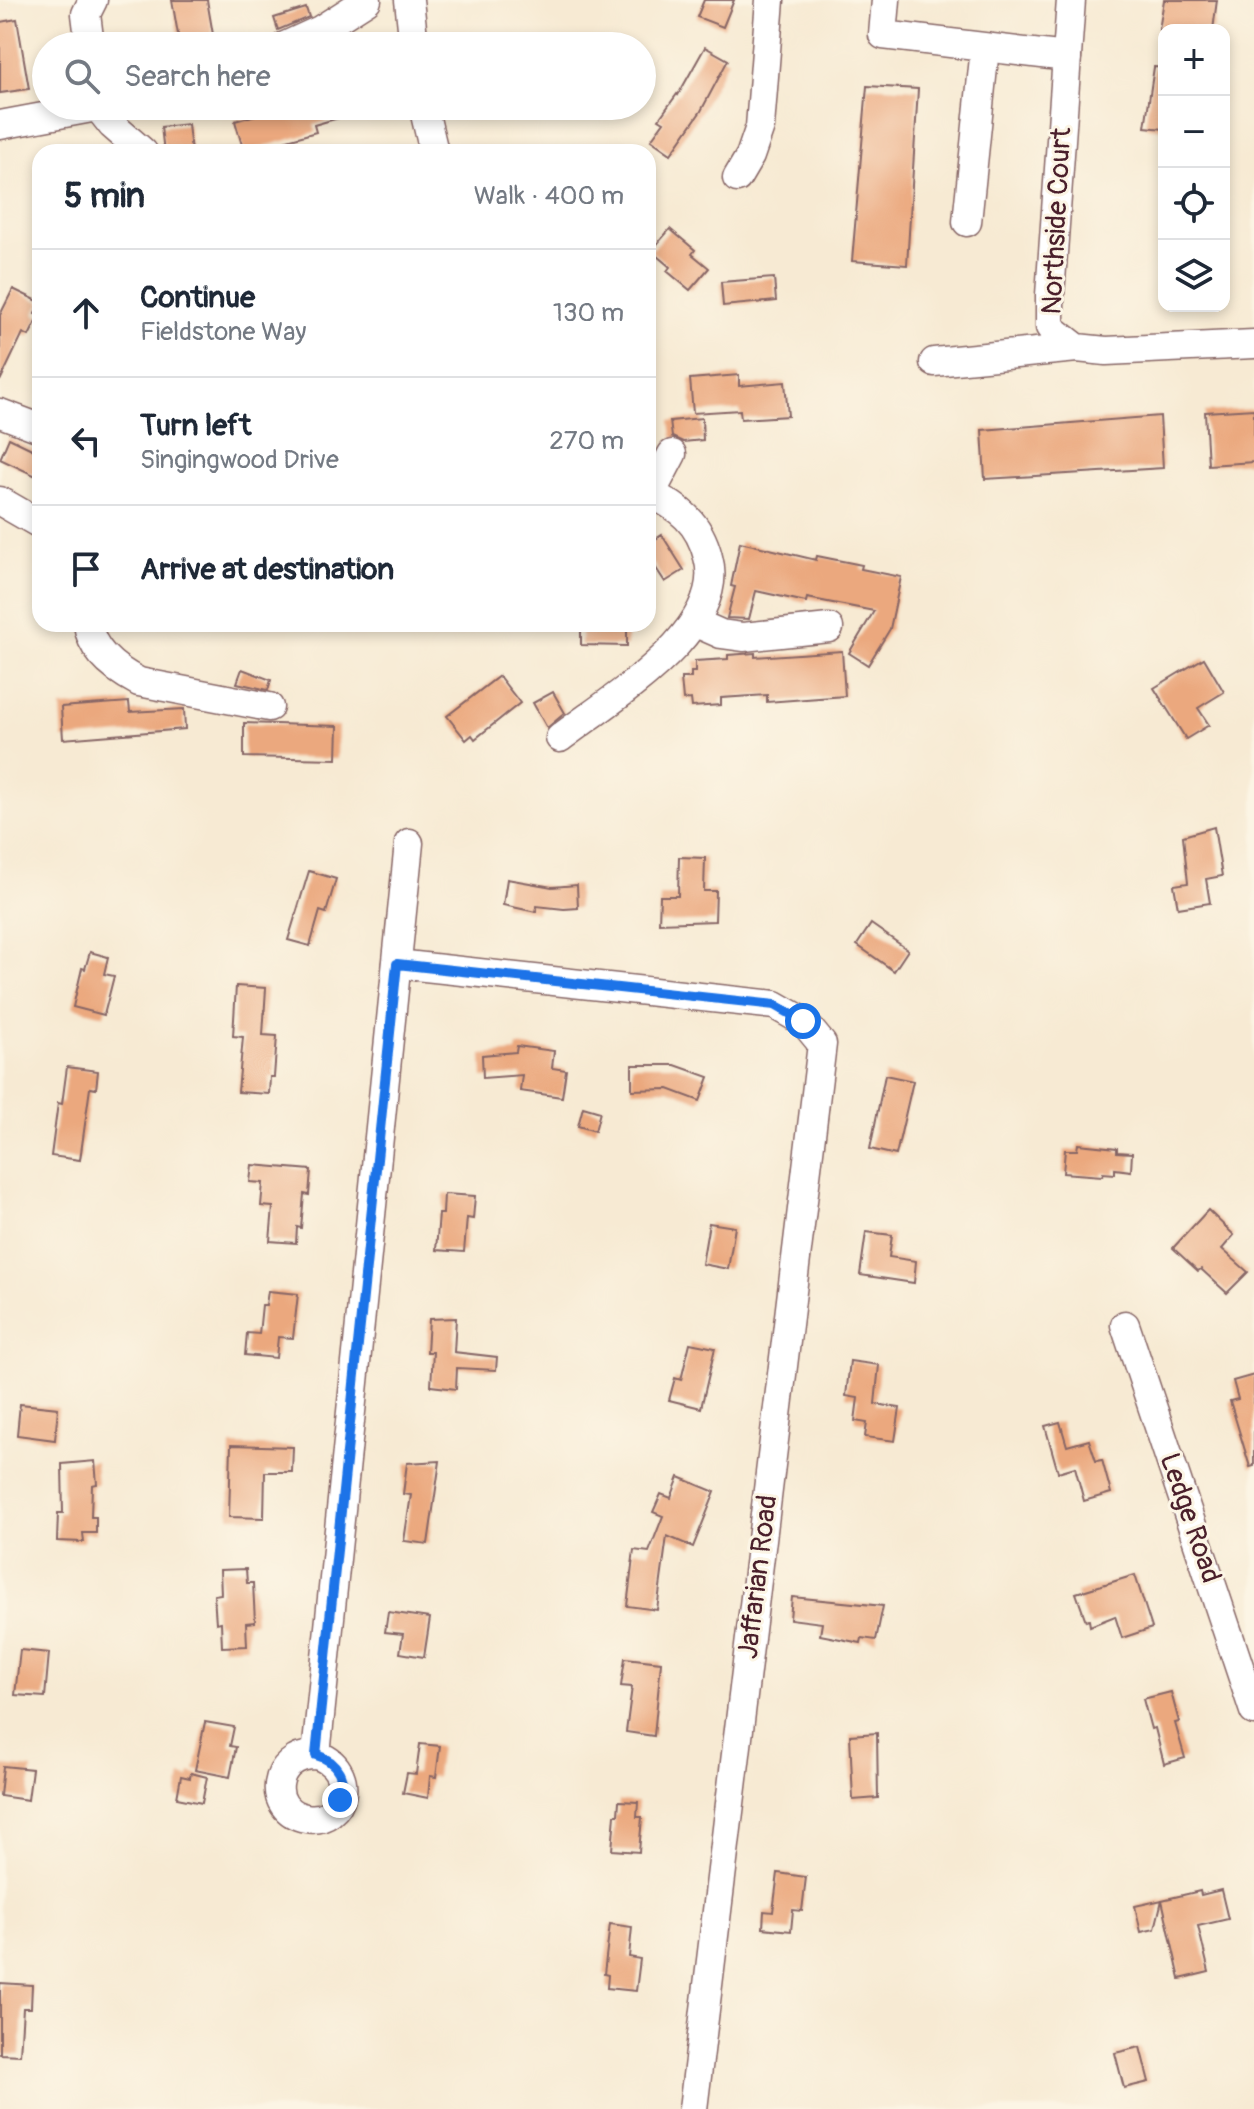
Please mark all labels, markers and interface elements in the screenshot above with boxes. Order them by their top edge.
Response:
map controls [1158,24,1230,312]
button: + [1158,24,1230,96]
search box [32,32,656,120]
icon: search [60,54,104,98]
text: Search here [124,58,271,95]
button: − [1158,96,1230,168]
street label: Northside Court [1035,126,1079,316]
button: locate [1158,168,1230,240]
text: 5 min [64,175,145,218]
text: Walk · 400 m [474,180,624,212]
button: layers [1158,240,1230,312]
text: Continue [140,279,255,316]
icon: ahead [64,291,108,335]
text: 130 m [553,297,624,329]
text: Fieldstone Way [140,316,306,348]
text: Turn left [140,407,251,444]
icon: left [64,419,108,463]
text: 270 m [549,425,624,457]
text: Singingwood Drive [140,444,339,476]
icon: arrive [64,547,108,591]
text: Arrive at destination [140,551,394,588]
route start [785,1003,821,1039]
street label: Ledge Road [1151,1448,1229,1588]
street label: Jaffarian Road [731,1493,785,1661]
route end [322,1782,358,1818]

